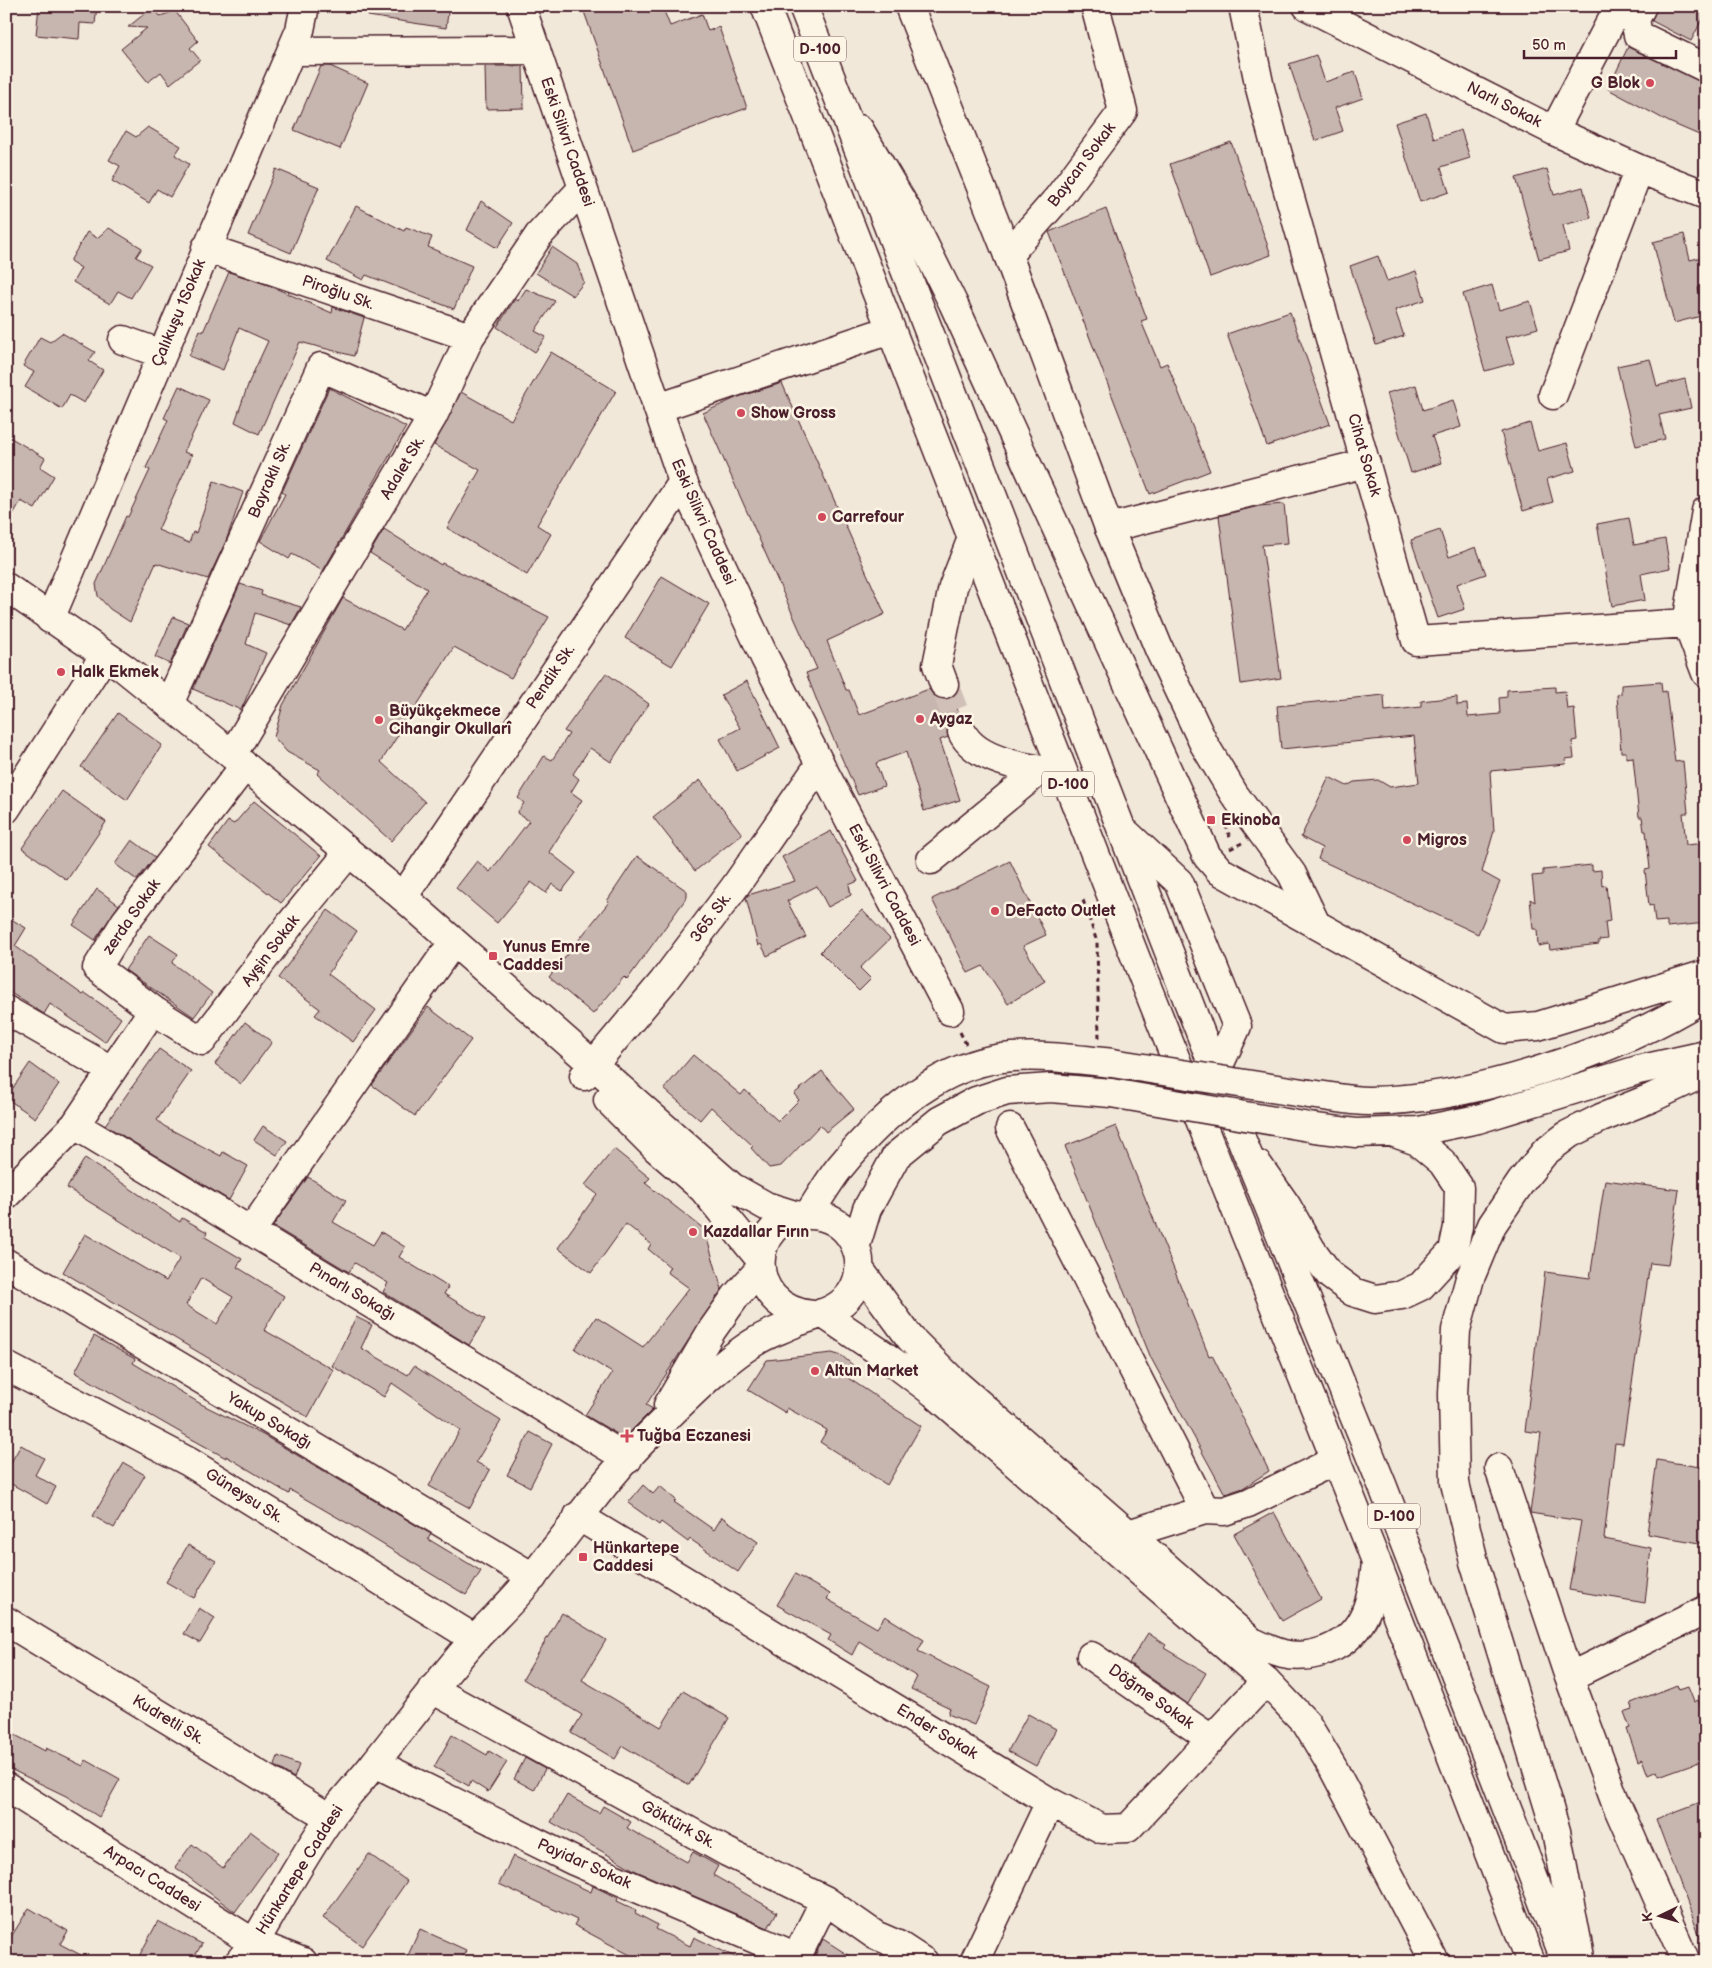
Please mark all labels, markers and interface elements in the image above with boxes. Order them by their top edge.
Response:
scale bar [1524,28,1677,60]
road number: D-100 [794,36,846,62]
text: 50 m [1532,36,1566,55]
place label: G Blok [1591,74,1641,93]
street label: Eski Silivri Caddesi [536,75,598,209]
marker: G Blok [1644,77,1656,89]
street label: Narlı Sokak [1463,78,1545,132]
street label: Baycan Sokak [1044,119,1120,211]
street label: Çalıkuşu 1Sokak [148,256,210,370]
street label: Piroğlu Sk. [299,272,377,314]
place label: Show Gross [751,404,836,423]
marker: Show Gross [735,407,747,419]
street label: Cihat Sokak [1343,411,1385,499]
street label: Adalet Sk. [377,433,429,503]
street label: Bayraklı Sk. [245,439,295,521]
street label: Eski Silivri Caddesi [667,456,739,588]
place label: Carrefour [832,508,905,527]
marker: Carrefour [816,511,828,523]
street label: Pendik Sk. [523,641,579,713]
place label: Halk Ekmek [71,663,159,682]
marker: Halk Ekmek [55,666,67,678]
place label: Büyükçekmece Cihangir Okullarî [389,702,512,739]
place label: Aygaz [929,710,973,729]
marker: Aygaz [914,713,926,725]
marker: Büyükçekmece Cihangir Okullarî [373,714,385,726]
road number: D-100 [1042,772,1094,796]
place label: Ekinoba [1221,811,1280,830]
marker: Ekinoba [1205,814,1217,826]
street label: Eski Silivri Caddesi [844,821,924,949]
place label: Migros [1417,831,1467,850]
marker: Migros [1401,834,1413,846]
street label: zerda Sokak [99,875,165,958]
street label: 365. Sk. [686,890,736,946]
place label: DeFacto Outlet [1005,902,1116,921]
marker: DeFacto Outlet [989,905,1001,917]
street label: Ayşin Sokak [238,911,304,990]
place label: Yunus Emre Caddesi [503,938,590,975]
marker: Yunus Emre Caddesi [487,950,499,962]
place label: Kazdallar Fırın [703,1223,809,1242]
marker: Kazdallar Fırın [687,1226,699,1238]
street label: Pınarlı Sokağı [305,1259,399,1325]
place label: Altun Market [824,1362,919,1381]
marker: Altun Market [809,1365,821,1377]
street label: Yakup Sokağı [222,1388,315,1454]
place label: Tuğba Eczanesi [637,1427,751,1446]
marker: Tuğba Eczanesi [621,1430,633,1442]
street label: Güneysu Sk. [202,1465,286,1527]
road number: D-100 [1368,1504,1420,1528]
place label: Hünkartepe Caddesi [593,1539,679,1576]
marker: Hünkartepe Caddesi [577,1551,589,1563]
street label: Döğme Sokak [1105,1661,1197,1733]
street label: Kudretli Sk. [129,1691,207,1749]
street label: Ender Sokak [893,1700,981,1764]
street label: Göktürk Sk. [638,1797,718,1853]
street label: Hünkartepe Caddesi [252,1802,348,1938]
street label: Payidar Sokak [534,1835,634,1893]
street label: Arpacı Caddesi [100,1842,204,1916]
north arrow [1634,1890,1684,1940]
text: K [1639,1911,1656,1923]

